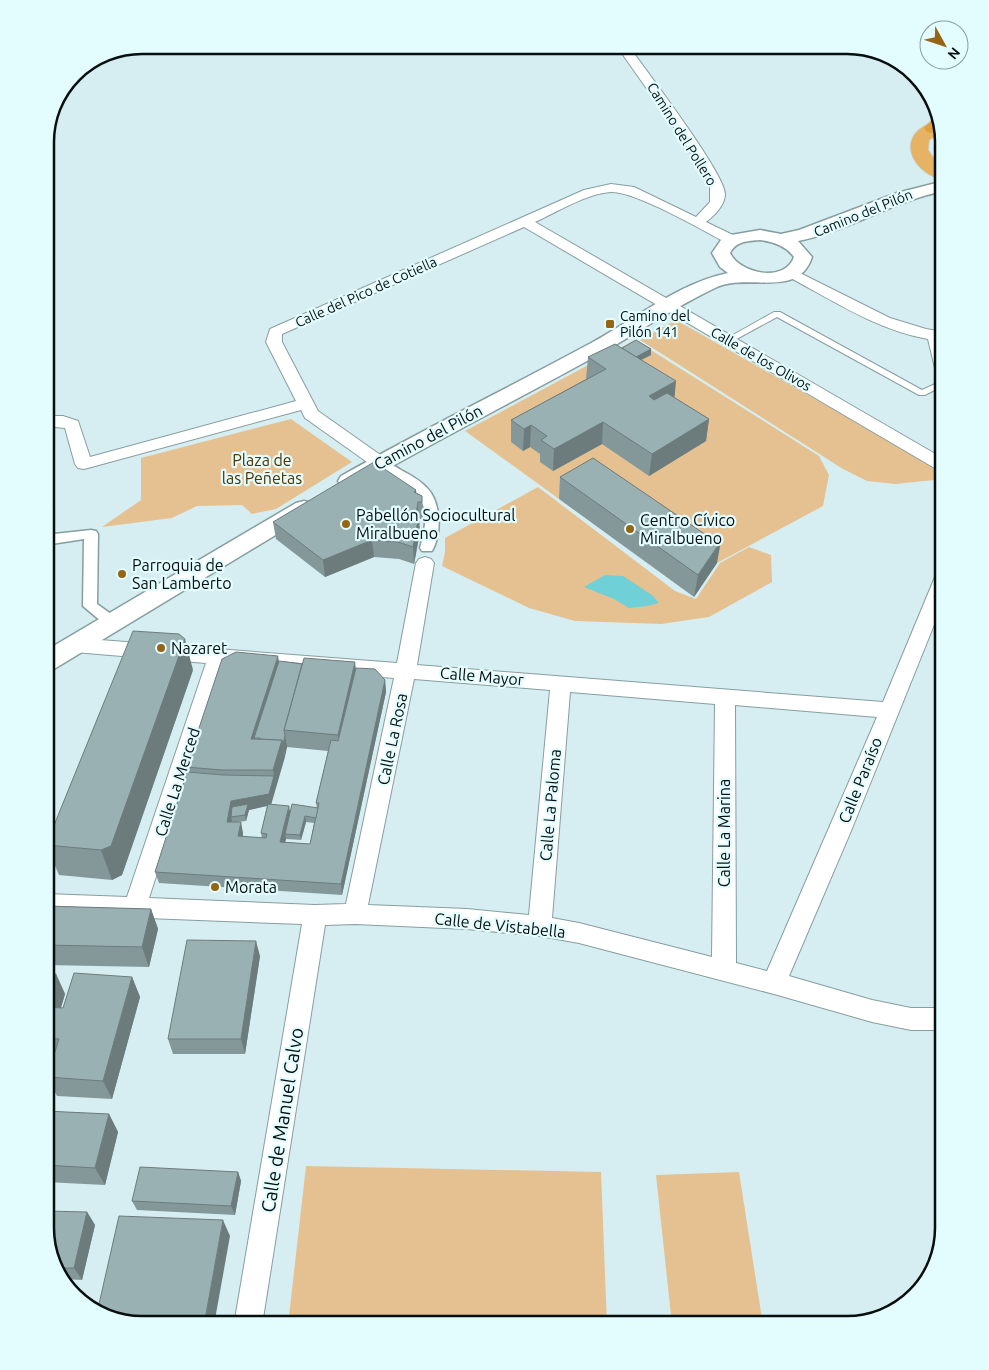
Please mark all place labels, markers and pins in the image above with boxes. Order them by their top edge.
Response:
place label: Camino del Pilón 141 [620,308,691,340]
marker: Camino del Pilón 141 [604,318,616,330]
place label: Pabellón Sociocultural Miralbueno [356,506,515,542]
place label: Centro Cívico Miralbueno [640,511,735,547]
marker: Pabellón Sociocultural Miralbueno [340,518,352,530]
marker: Centro Cívico Miralbueno [624,523,636,535]
place label: Parroquia de San Lamberto [132,556,232,592]
marker: Parroquia de San Lamberto [116,568,128,580]
place label: Nazaret [171,639,228,657]
marker: Nazaret [155,642,167,654]
place label: Morata [225,878,277,896]
marker: Morata [209,881,221,893]

